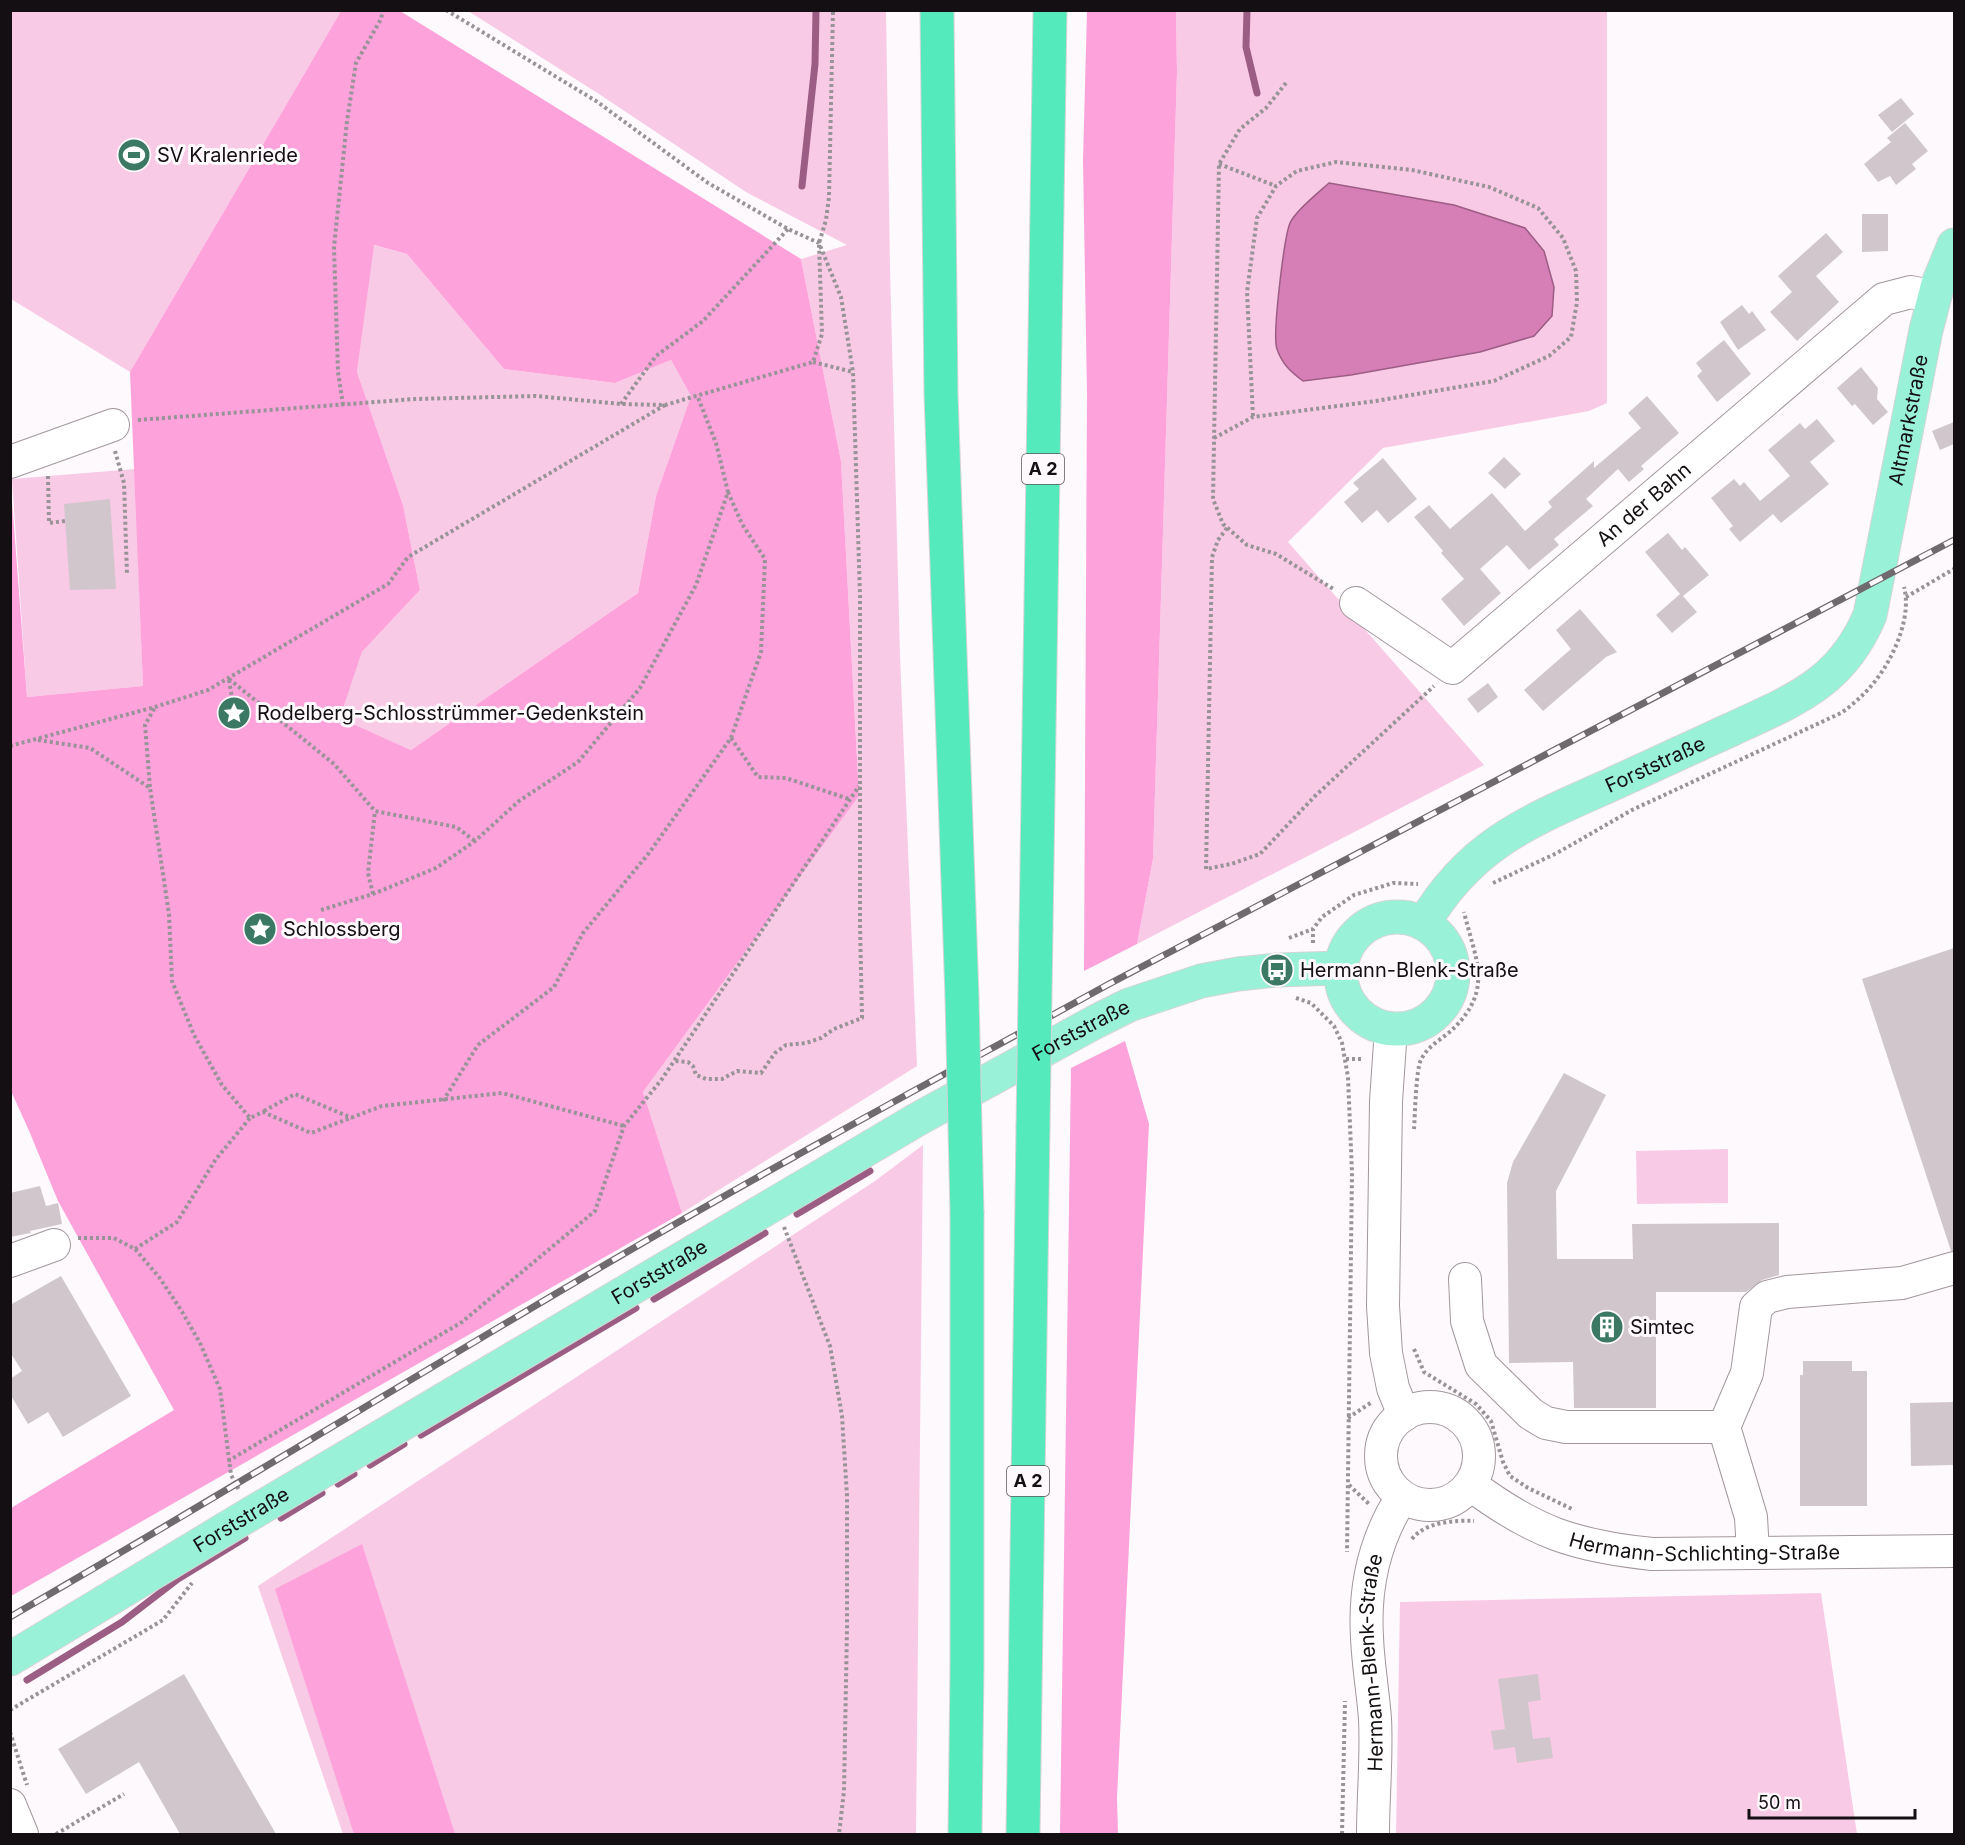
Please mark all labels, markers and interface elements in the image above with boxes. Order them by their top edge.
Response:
sports icon: SV Kralenriede [116,137,152,173]
place label: SV Kralenriede [157,143,298,167]
street label: Altmarkstraße [1884,352,1933,488]
road number: A 2 [1022,454,1064,484]
street label: An der Bahn [1592,457,1696,551]
place icon: Rodelberg-Schlosstrümmer-Gedenkstein [216,695,252,731]
place label: Rodelberg-Schlosstrümmer-Gedenkstein [257,701,644,725]
street label: Forststraße [1601,731,1709,798]
place icon: Schlossberg [242,911,278,947]
place label: Schlossberg [283,917,400,941]
bus stop icon: Hermann-Blenk-Straße [1259,952,1295,988]
place label: Hermann-Blenk-Straße [1300,958,1519,982]
street label: Forststraße [1028,995,1134,1066]
street label: Forststraße [607,1234,712,1310]
building icon: Simtec [1589,1309,1625,1345]
place label: Simtec [1630,1315,1695,1339]
road number: A 2 [1007,1466,1049,1496]
street label: Forststraße [189,1482,293,1558]
street label: Hermann-Schlichting-Straße [1566,1527,1840,1566]
street label: Hermann-Blenk-Straße [1354,1551,1388,1772]
scale bar [1749,1782,1916,1820]
text: 50 m [1758,1792,1801,1813]

